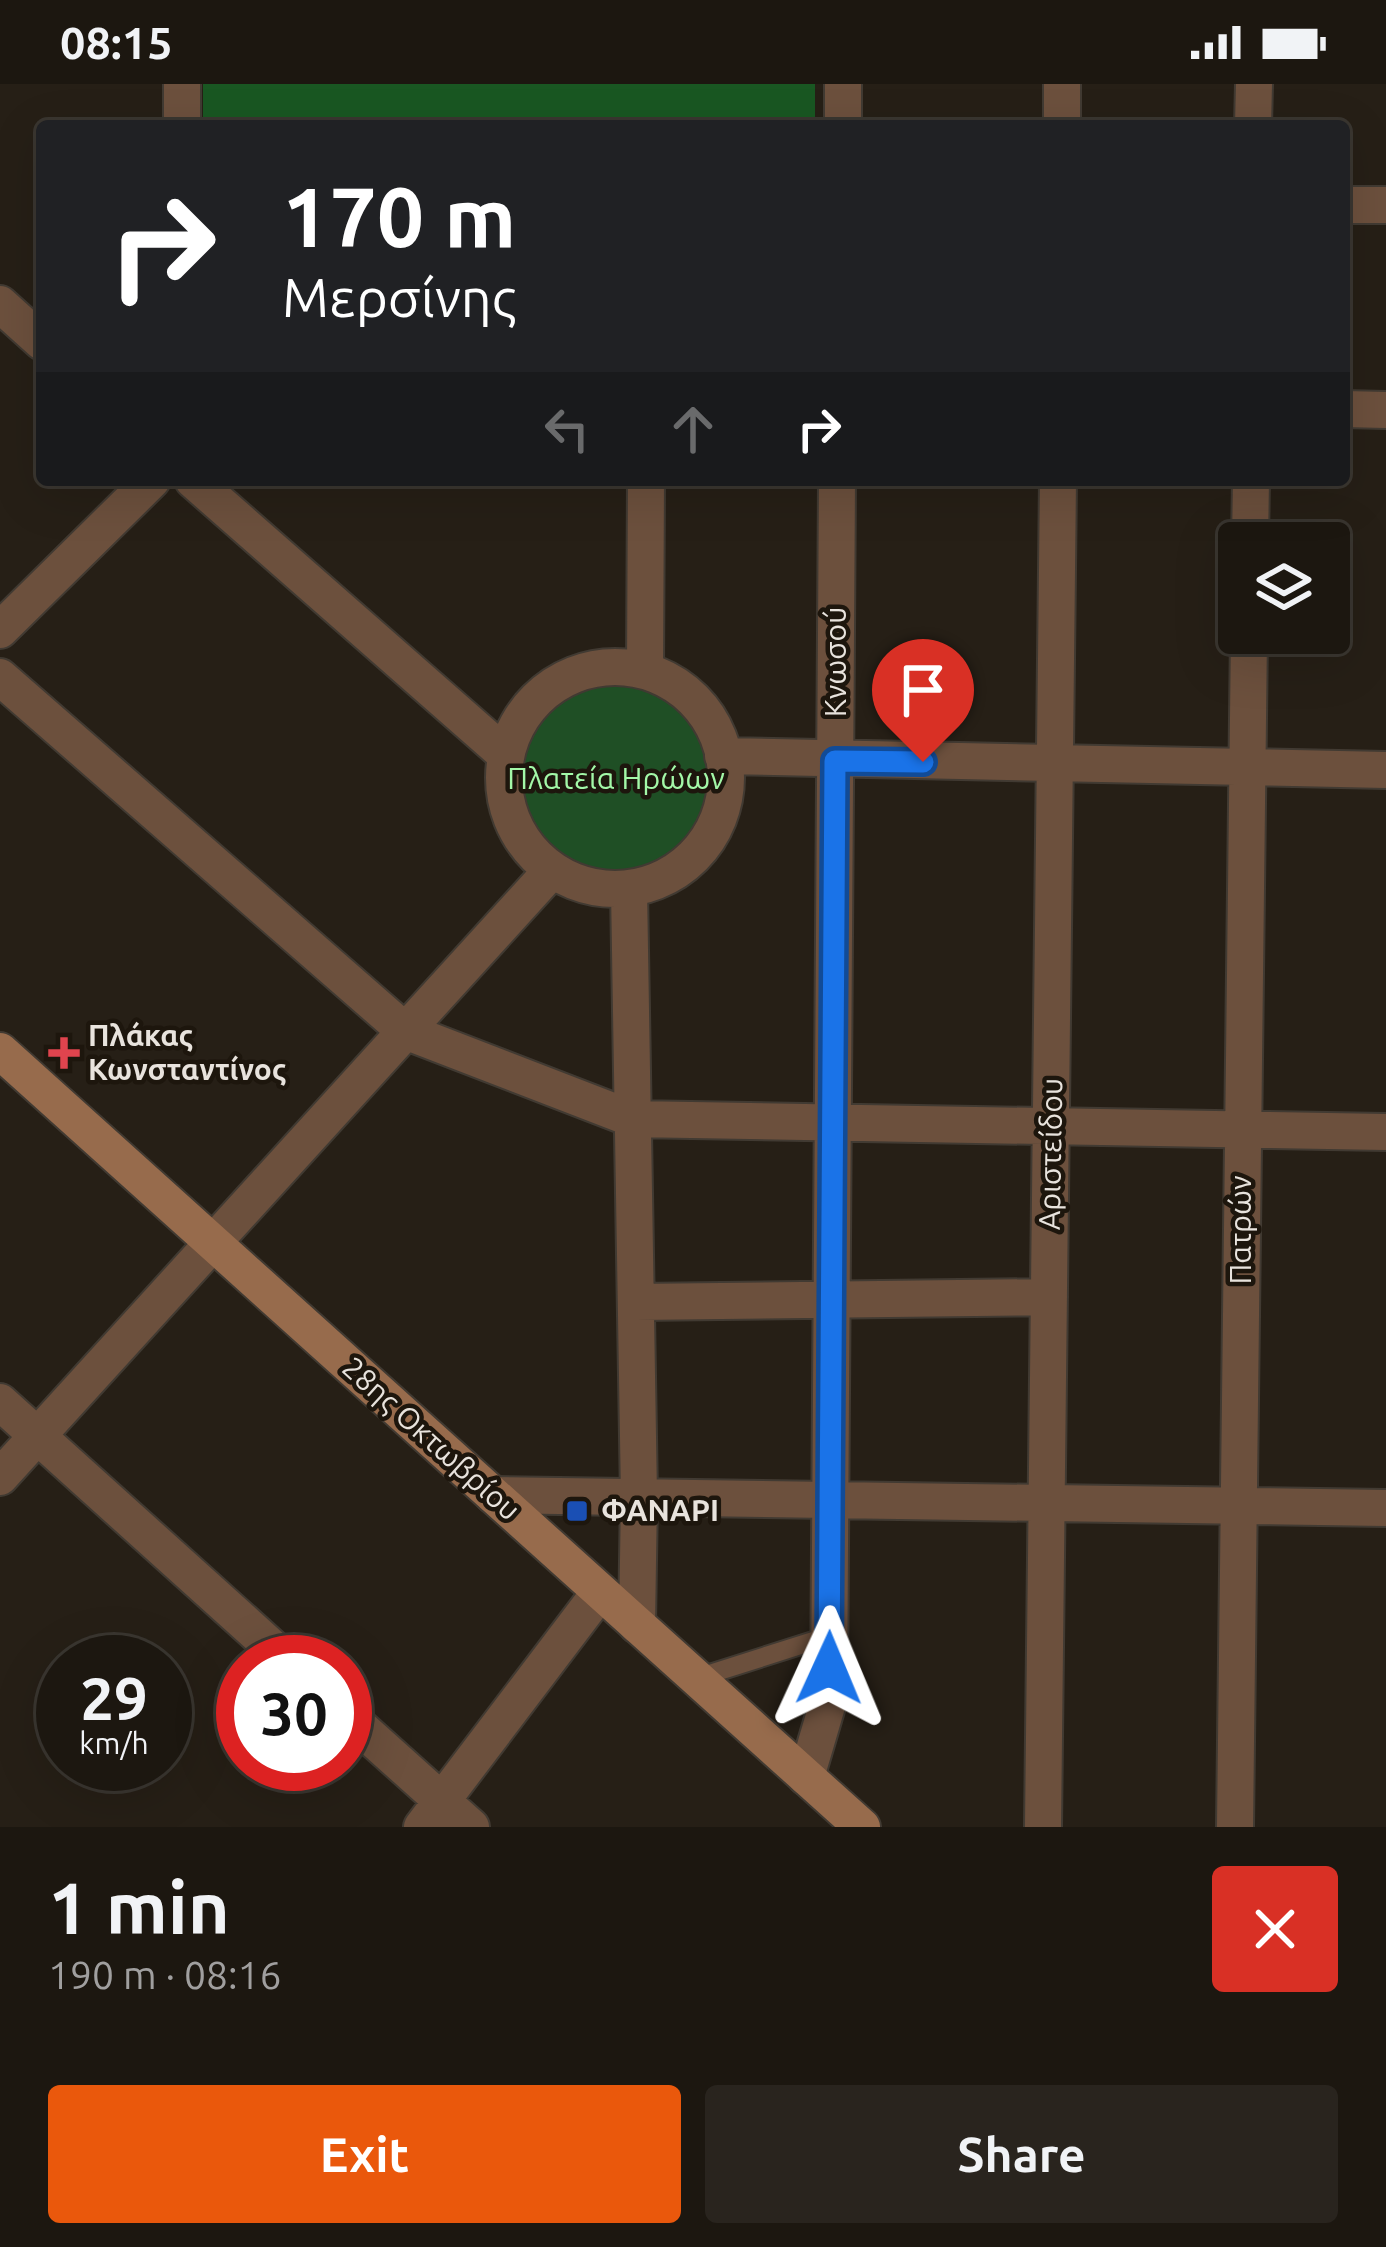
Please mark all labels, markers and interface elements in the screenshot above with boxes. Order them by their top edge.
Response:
text: 08:15 [60,17,173,68]
icon: right [84,168,240,324]
text: 170 m [282,169,516,263]
text: Μερσίνης [282,267,516,327]
icon: left [534,396,600,462]
icon: ahead [660,396,726,462]
icon: right [786,396,852,462]
map controls [1218,522,1350,654]
button: layers [1218,522,1350,654]
street label: Κνωσού [818,607,852,717]
pin [872,639,974,762]
icon: arrive [890,657,956,723]
park label: Πλατεία Ηρώων [507,761,725,795]
place label: Πλάκας Κωνσταντίνος [88,1018,286,1086]
marker: Πλάκας Κωνσταντίνος [51,1040,77,1066]
street label: Αριστείδου [1032,1078,1068,1230]
street label: Πατρών [1223,1176,1257,1285]
street label: 28ης Οκτωβρίου [336,1350,527,1527]
place label: ΦΑΝΑΡΙ [601,1493,719,1527]
marker: ΦΑΝΑΡΙ [564,1498,590,1524]
position arrow [766,1605,892,1731]
speed limit sign: 30 [216,1635,372,1791]
text: 29 [80,1664,148,1731]
text: km/h [79,1726,149,1760]
button: close [1212,1866,1338,1992]
text: 1 min [48,1867,230,1948]
text: 190 m · 08:16 [48,1953,282,1996]
button: Exit [48,2085,681,2223]
button: Share [705,2085,1338,2223]

